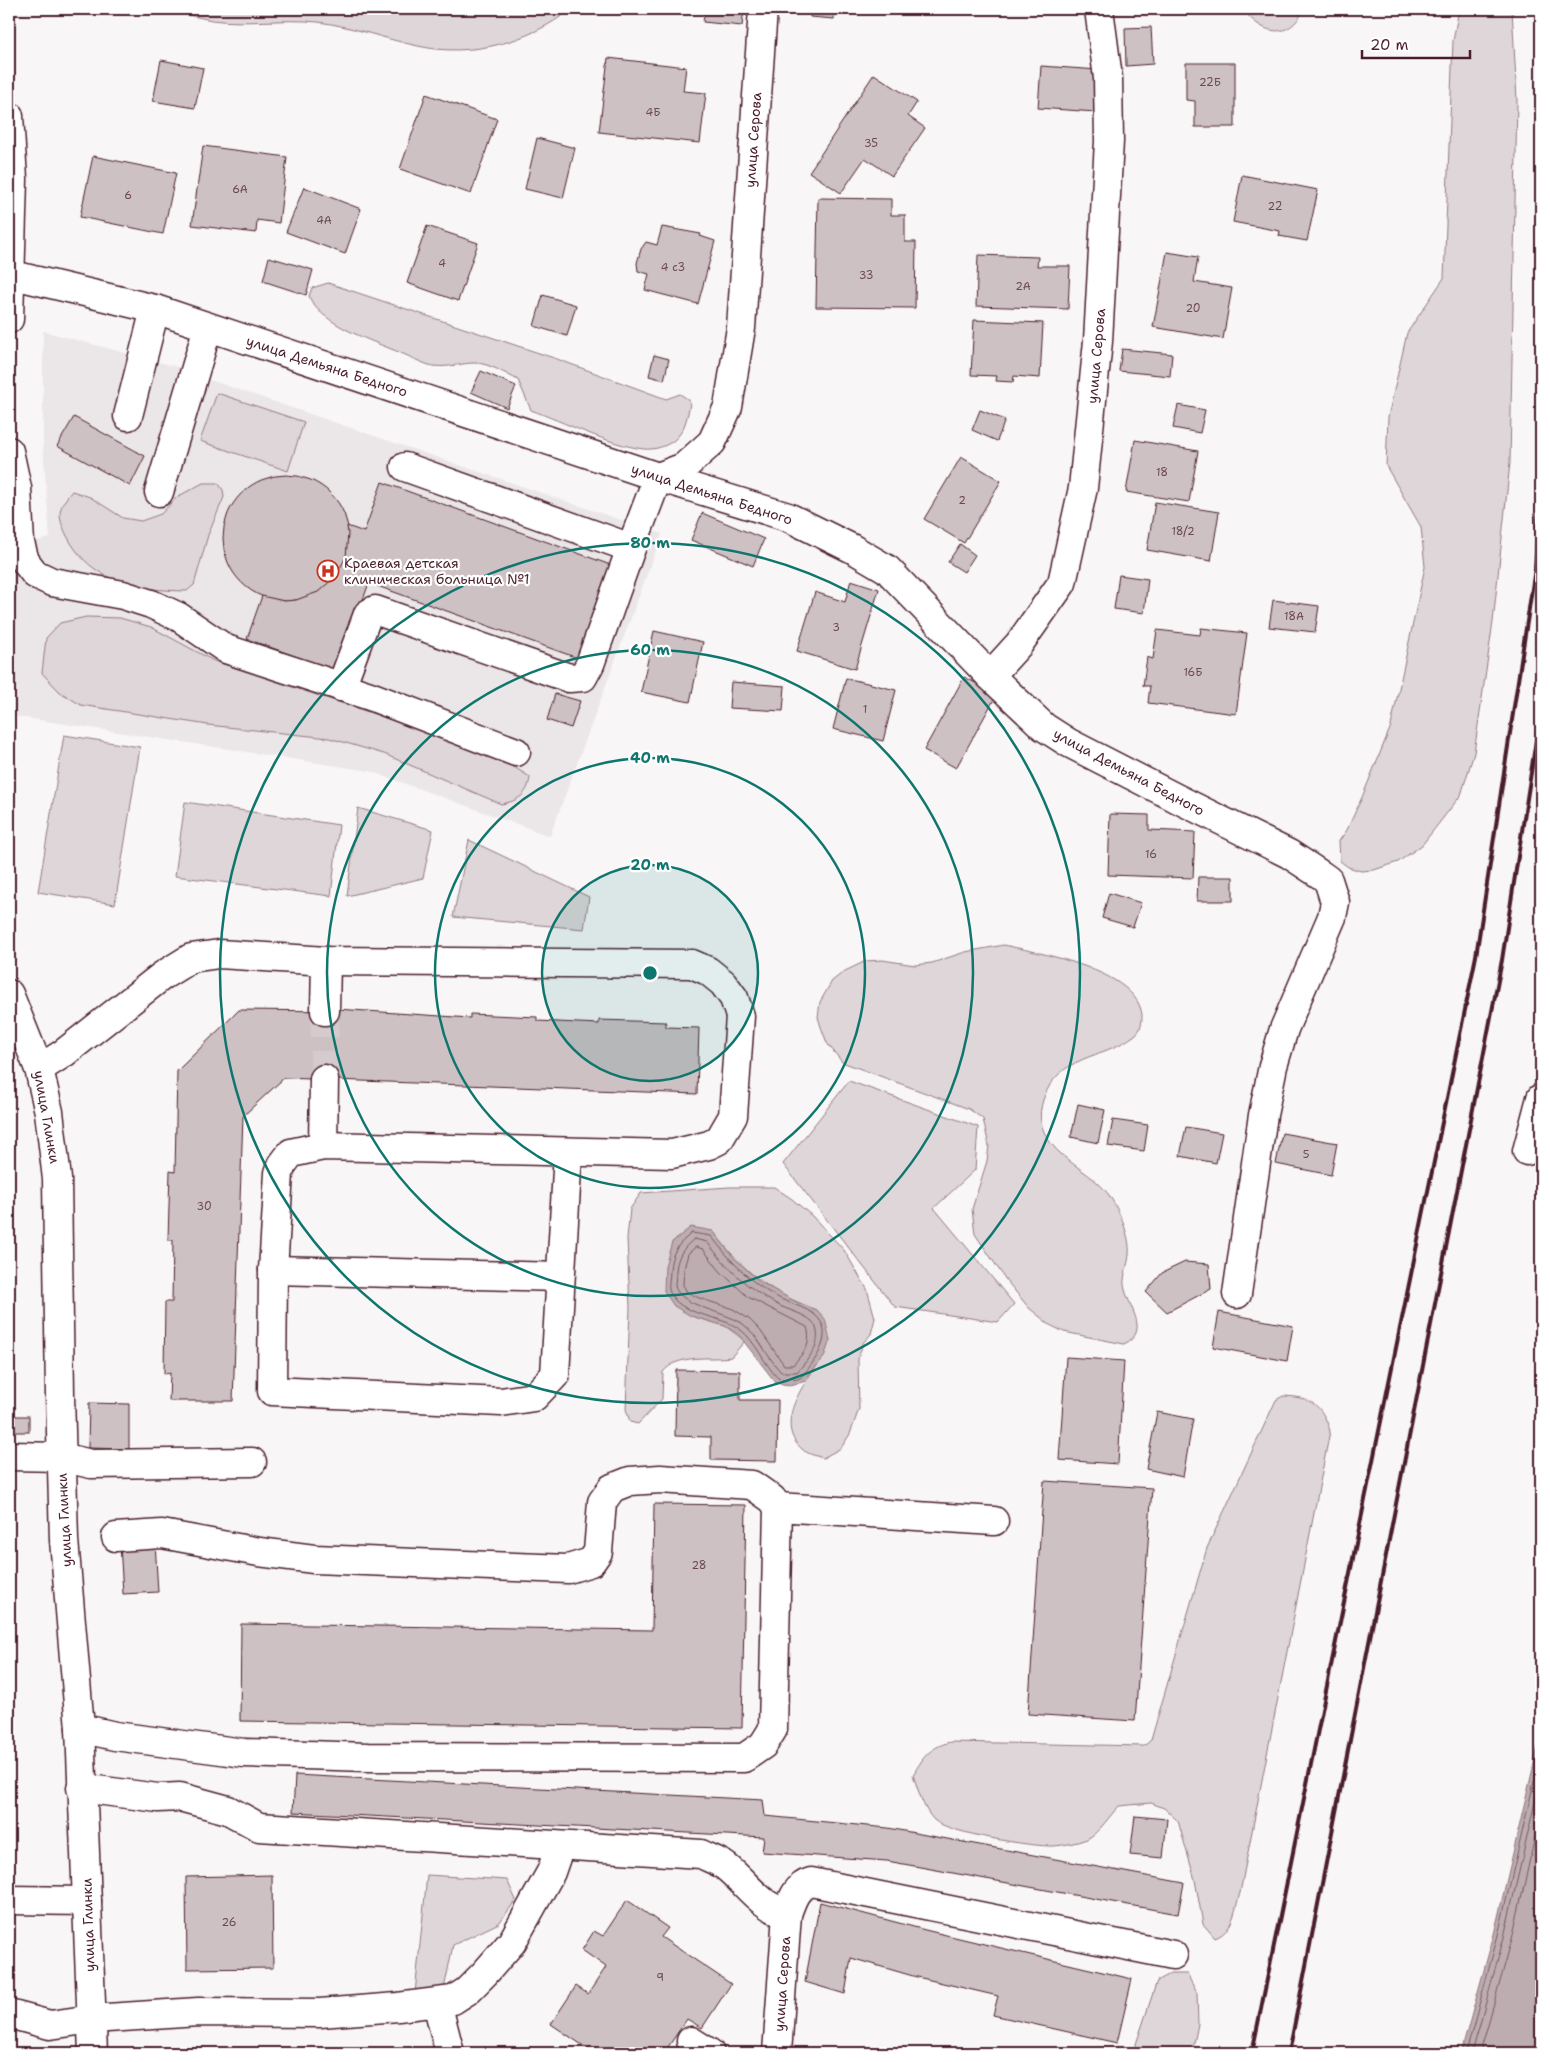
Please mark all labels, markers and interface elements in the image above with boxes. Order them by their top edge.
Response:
scale bar [1362,28,1470,60]
text: 20 m [1370,35,1409,55]
house number: 22Б [1199,75,1221,90]
street label: улица Серова [741,91,765,188]
house number: 4Б [646,105,660,120]
house number: 35 [864,136,878,151]
house number: 6А [232,182,248,197]
house number: 6 [124,188,132,203]
house number: 22 [1268,199,1282,214]
house number: 4А [316,213,332,228]
house number: 4 [438,256,446,271]
house number: 4 с3 [661,260,685,275]
house number: 33 [859,268,873,283]
house number: 2А [1015,279,1031,294]
house number: 20 [1185,301,1201,316]
street label: улица Серова [1083,307,1109,404]
street label: улица Демьяна Бедного [244,331,410,401]
street label: улица Демьяна Бедного [629,459,795,529]
house number: 18 [1156,465,1168,480]
house number: 2 [958,493,966,508]
house number: 18/2 [1171,524,1195,539]
text: 80 m [630,533,670,553]
place label: Краевая детская клиническая больница №1 [344,554,530,588]
hospital icon: Краевая детская клиническая больница №1 [316,559,340,583]
house number: 18А [1284,609,1304,624]
house number: 3 [832,620,840,635]
text: 60 m [630,640,670,660]
house number: 16Б [1183,665,1203,680]
house number: 1 [863,702,867,717]
street label: улица Демьяна Бедного [1050,724,1208,820]
text: 40 m [630,748,670,768]
house number: 16 [1145,847,1157,862]
text: 20 m [630,855,670,875]
centre of rings [641,964,659,982]
street label: улица Глинки [30,1069,64,1165]
house number: 5 [1303,1147,1310,1162]
house number: 30 [196,1199,212,1214]
street label: улица Глинки [53,1473,75,1567]
house number: 28 [691,1558,707,1573]
street label: улица Глинки [77,1878,99,1972]
house number: 26 [222,1915,236,1930]
street label: улица Серова [770,1935,794,2032]
house number: 9 [656,1970,664,1985]

